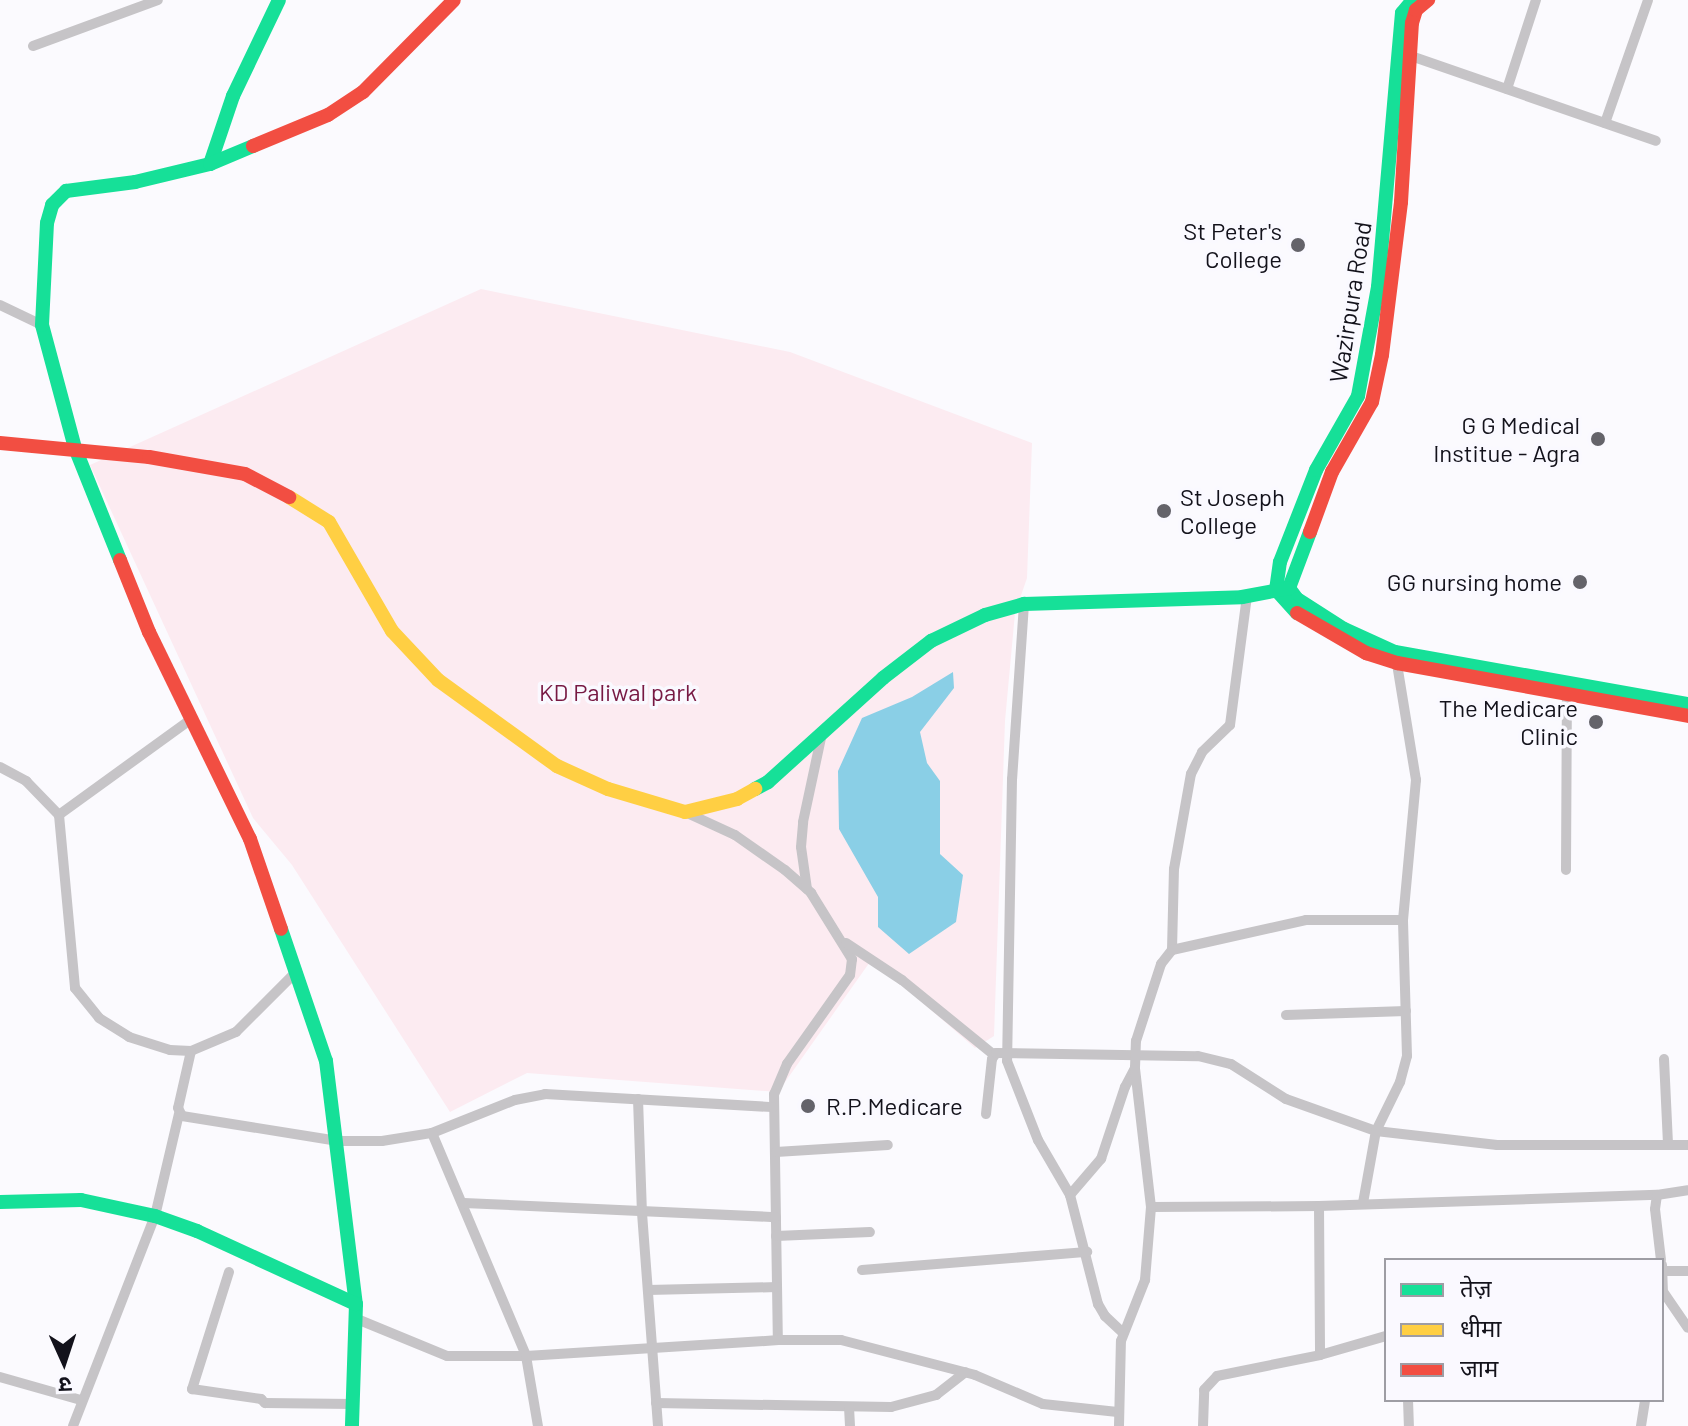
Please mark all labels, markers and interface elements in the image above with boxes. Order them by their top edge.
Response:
place label: St Peter's College [1183,217,1282,273]
street label: Wazirpura Road [1323,219,1377,385]
marker: St Peter's College [1289,236,1307,254]
place label: G G Medical Institue - Agra [1433,411,1580,467]
marker: G G Medical Institue - Agra [1587,428,1609,450]
place label: St Joseph College [1180,483,1285,539]
marker: St Joseph College [1155,502,1173,520]
place label: GG nursing home [1387,568,1562,596]
marker: GG nursing home [1569,571,1591,593]
park label: KD Paliwal park [539,678,697,706]
place label: The Medicare Clinic [1439,694,1578,750]
marker: The Medicare Clinic [1585,711,1607,733]
place label: R.P.Medicare [826,1092,963,1120]
marker: R.P.Medicare [797,1095,819,1117]
legend [1384,1258,1664,1402]
text: तेज़ [1460,1273,1492,1302]
text: धीमा [1460,1313,1502,1342]
north arrow [24,1322,104,1402]
text: जाम [1460,1353,1498,1382]
text: उ [58,1373,72,1399]

